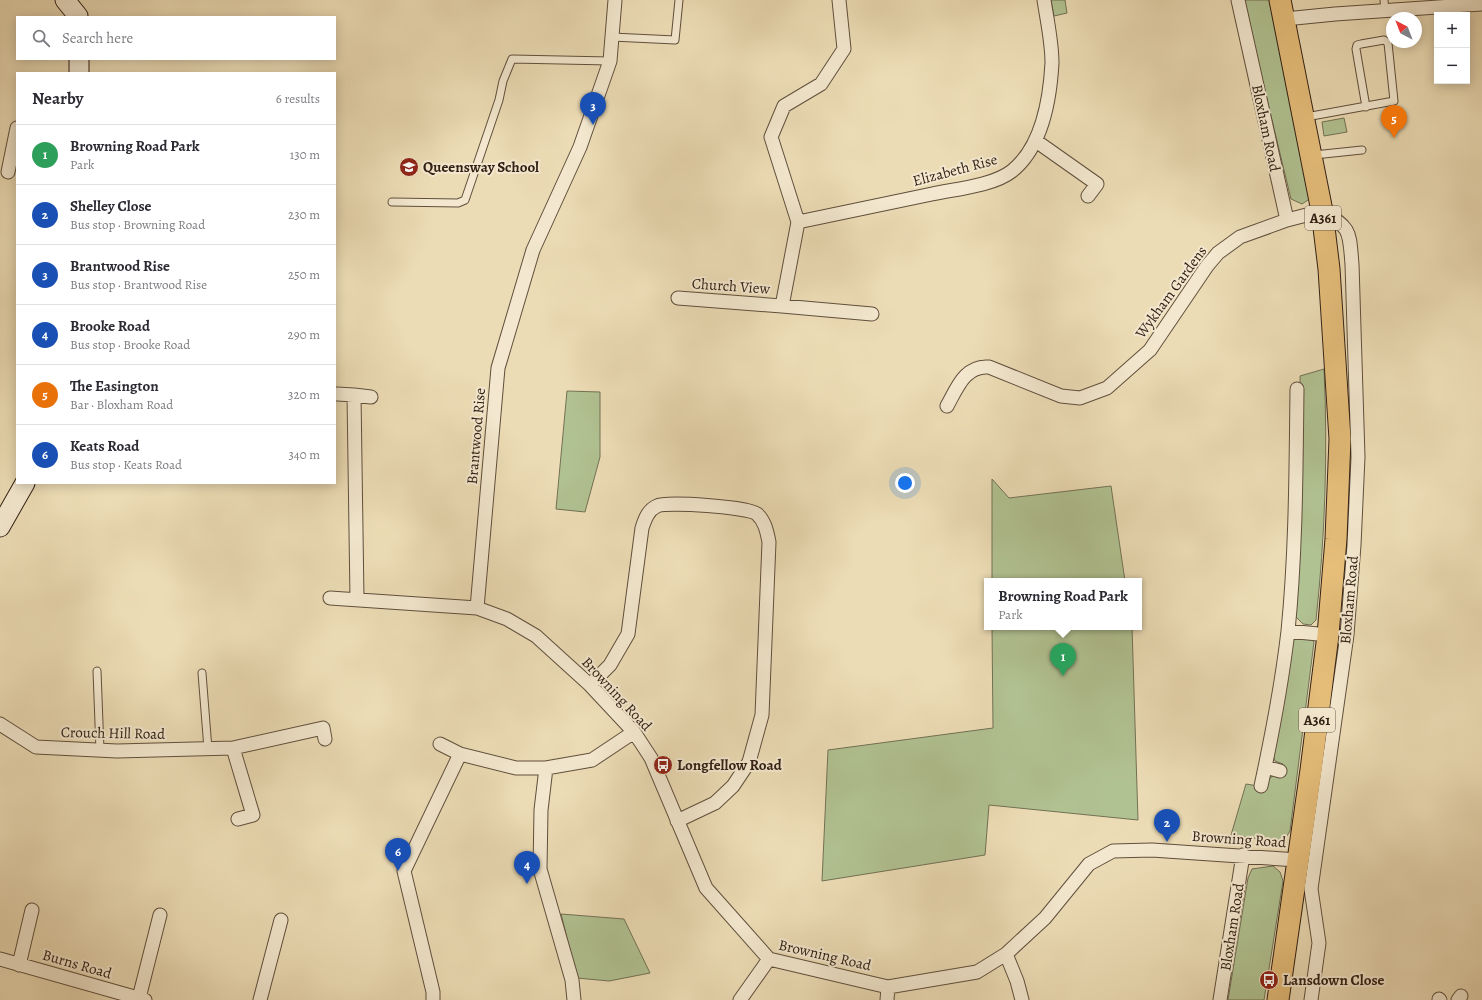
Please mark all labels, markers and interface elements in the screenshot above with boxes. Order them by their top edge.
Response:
north arrow [1386,12,1422,48]
map controls [1434,12,1470,84]
button: + [1434,12,1470,48]
search box [16,16,336,60]
icon: search [30,27,52,49]
text: Search here [62,28,133,48]
button: − [1434,48,1470,84]
street label: Bloxham Road [1247,83,1285,174]
text: Nearby [32,87,83,110]
text: 6 results [276,90,320,107]
pin: 3 [580,92,606,125]
pin: 5 [1381,105,1407,138]
text: Browning Road Park [70,136,200,156]
text: 1 [43,146,47,163]
text: 130 m [290,146,320,163]
street label: Elizabeth Rise [910,149,1000,191]
text: Park [70,156,94,173]
school or university icon: Queensway School [398,156,420,178]
place label: Queensway School [423,157,539,177]
text: Shelley Close [70,196,151,216]
text: 2 [42,206,48,223]
text: 230 m [288,206,320,223]
road number: A361 [1305,206,1341,230]
text: Bus stop · Browning Road [70,216,205,233]
street label: Wykham Gardens [1130,242,1211,343]
text: Brantwood Rise [70,256,170,276]
text: 3 [42,266,48,283]
text: 250 m [288,266,320,283]
street label: Church View [691,273,771,299]
text: Bus stop · Brantwood Rise [70,276,207,293]
text: Brooke Road [70,316,150,336]
text: 4 [42,326,48,343]
text: 290 m [288,326,320,343]
text: Bus stop · Brooke Road [70,336,190,353]
text: The Easington [70,376,159,396]
text: 5 [42,386,48,403]
text: 320 m [288,386,320,403]
street label: Brantwood Rise [462,387,490,485]
text: Bar · Bloxham Road [70,396,173,413]
text: Keats Road [70,436,139,456]
text: 6 [42,446,48,463]
text: 340 m [288,446,320,463]
text: Bus stop · Keats Road [70,456,182,473]
your location [895,473,915,493]
street label: Bloxham Road [1335,554,1363,645]
popup [984,578,1142,630]
text: Browning Road Park [998,586,1128,606]
text: Park [998,606,1023,623]
pin: 1 [1050,643,1076,676]
street label: Browning Road [577,653,657,736]
road number: A361 [1299,708,1335,732]
street label: Crouch Hill Road [61,722,166,744]
bus stop icon: Longfellow Road [652,754,674,776]
place label: Longfellow Road [677,755,783,775]
pin: 2 [1154,809,1180,842]
street label: Browning Road [1191,826,1288,852]
pin: 6 [385,838,411,871]
pin: 4 [514,851,540,884]
street label: Bloxham Road [1215,881,1249,972]
street label: Browning Road [777,935,874,976]
street label: Burns Road [40,945,115,984]
bus stop icon: Lansdown Close [1258,969,1280,991]
place label: Lansdown Close [1283,970,1385,990]

